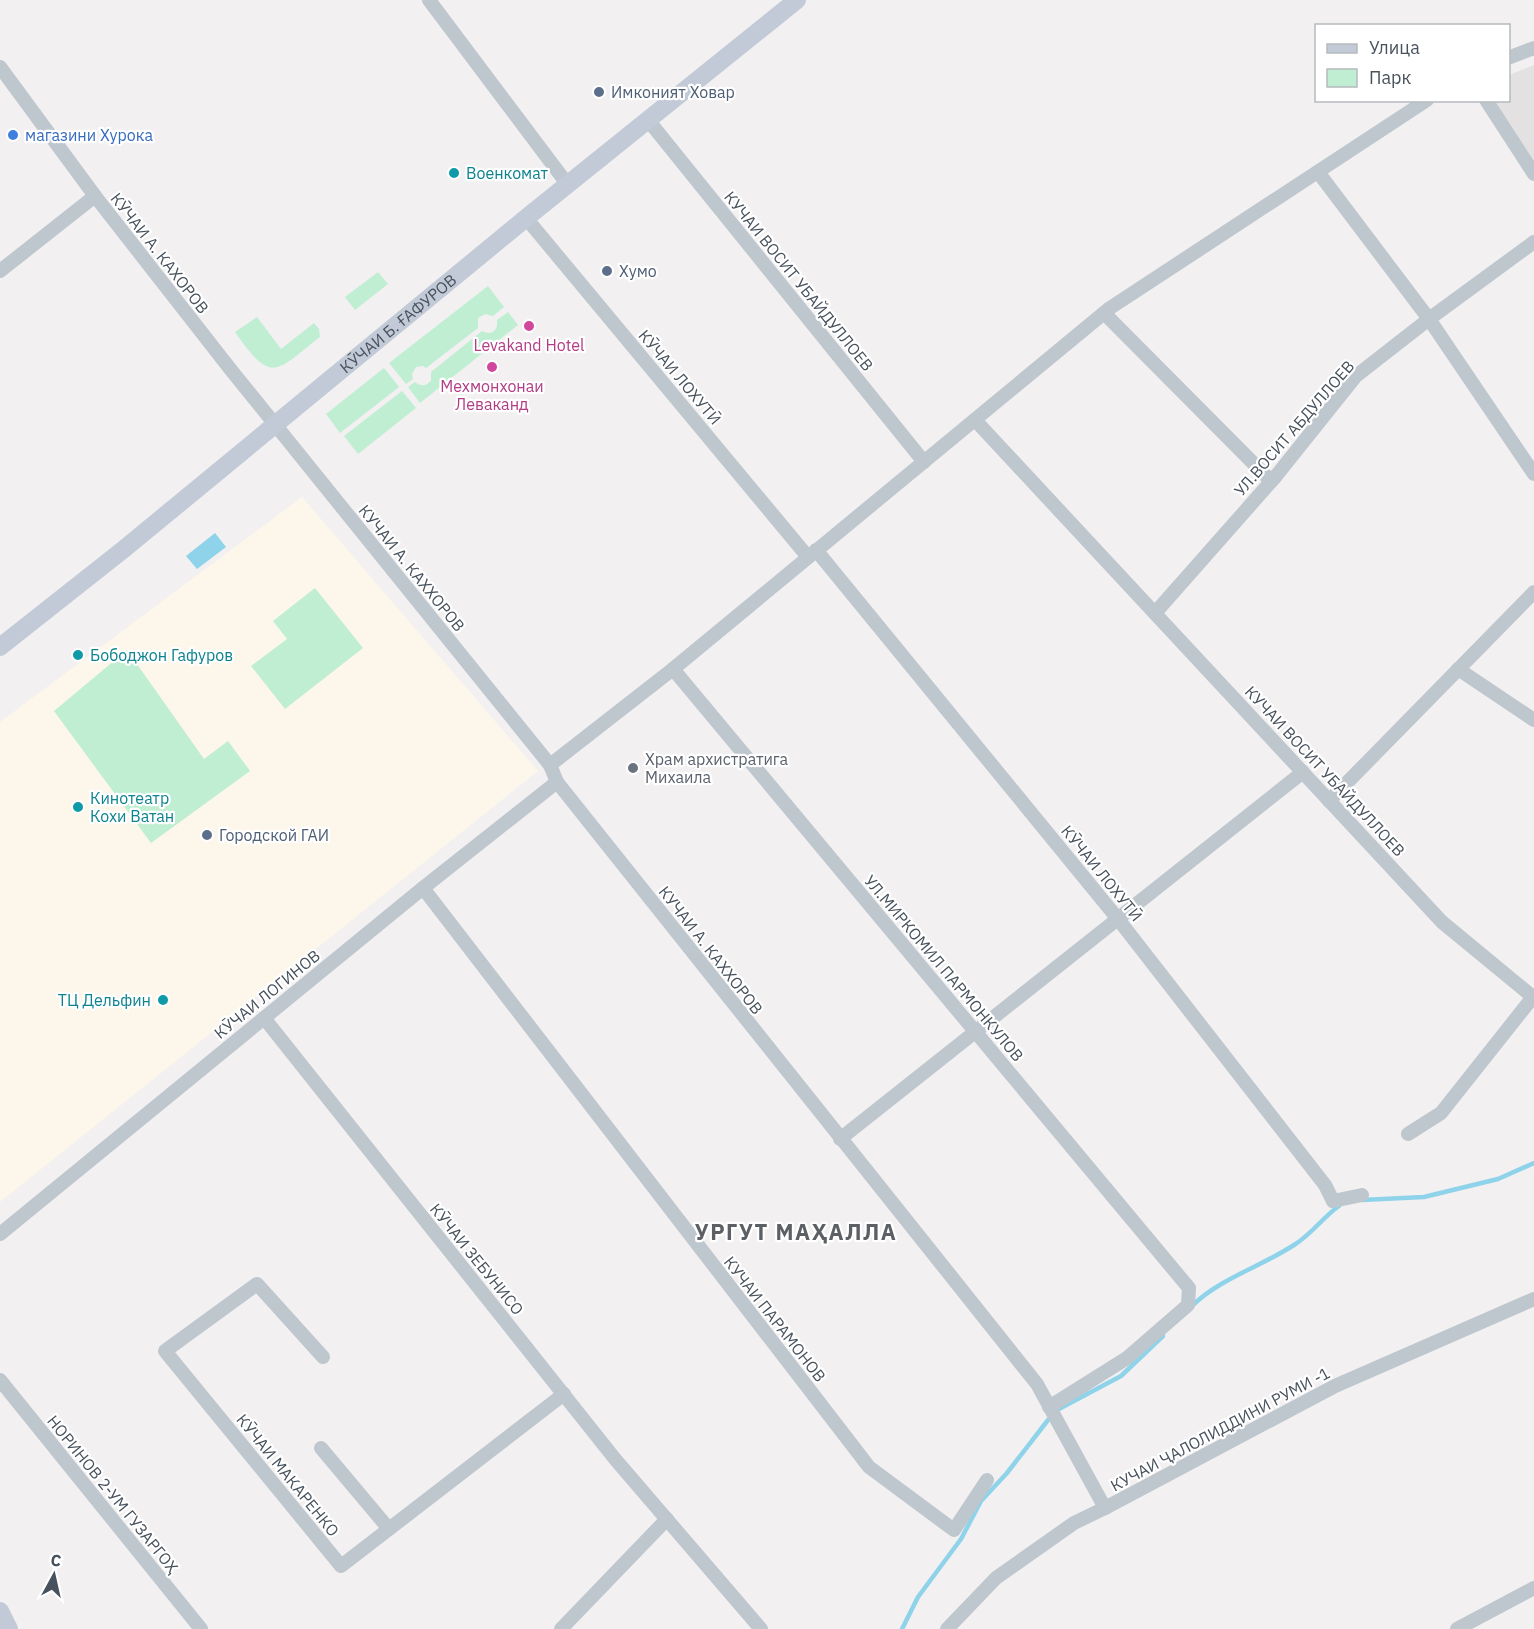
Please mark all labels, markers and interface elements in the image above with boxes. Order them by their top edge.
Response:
legend [1315,24,1510,102]
text: Улица [1369,36,1420,59]
text: Парк [1369,66,1412,89]
place label: Имконият Ховар [611,82,735,102]
marker: Имконият Ховар [592,85,606,99]
place label: магазини Хурока [25,125,153,145]
marker: магазини Хурока [6,128,20,142]
place label: Военкомат [466,163,548,183]
marker: Военкомат [447,166,461,180]
street label: КУЧАИ ВОСИТ УБАЙДУЛЛОЕВ [720,187,878,375]
street label: КӮЧАИ А. КАХОРОВ [107,189,213,317]
place label: Хумо [619,261,657,281]
marker: Хумо [600,264,614,278]
street label: КӮЧАИ Б. ҒАФУРОВ [336,269,460,377]
marker: Levakand Hotel [522,319,536,333]
street label: КӮЧАИ ЛОХУТӢ [635,325,725,429]
place label: Levakand Hotel [474,335,584,355]
street label: УЛ.ВОСИТ АБДУЛЛОЕВ [1230,356,1358,500]
marker: Мехмонхонаи Леваканд [485,360,499,374]
place label: Мехмонхонаи Леваканд [440,376,544,414]
street label: КУЧАИ А. КАХХОРОВ [355,501,469,635]
place label: Бободжон Гафуров [90,645,233,665]
marker: Бободжон Гафуров [71,648,85,662]
street label: КУЧАИ ВОСИТ УБАЙДУЛЛОЕВ [1241,682,1409,860]
place label: Храм архистратига Михаила [645,749,789,787]
marker: Храм архистратига Михаила [626,761,640,775]
place label: Кинотеатр Кохи Ватан [90,788,174,826]
marker: Кинотеатр Кохи Ватан [71,800,85,814]
street label: КӮЧАИ ЛОХУТӢ [1057,821,1147,925]
place label: Городской ГАИ [219,825,329,845]
marker: Городской ГАИ [200,828,214,842]
street label: УЛ.МИРКОМИЛ ПАРМОНКУЛОВ [860,871,1028,1065]
street label: КУЧАИ А. КАХХОРОВ [655,882,767,1018]
street label: КӮЧАИ ЛОГИНОВ [210,945,324,1043]
place label: ТЦ Дельфин [58,990,151,1010]
marker: ТЦ Дельфин [156,993,170,1007]
street label: КӮЧАИ ЗЕБУНИСО [426,1199,528,1319]
district label: УРГУТ МАҲАЛЛА [695,1217,897,1246]
street label: КУЧАИ ПАРАМОНОВ [720,1252,830,1386]
street label: КУЧАИ ҶАЛОЛИДДИНИ РУМИ -1 [1107,1363,1333,1495]
street label: КӮЧАИ МАКАРЕНКО [232,1410,344,1540]
street label: НОРИНОВ 2-УМ ГУЗАРГОҲ [43,1411,183,1578]
north arrow [24,1545,84,1605]
text: С [50,1550,63,1571]

